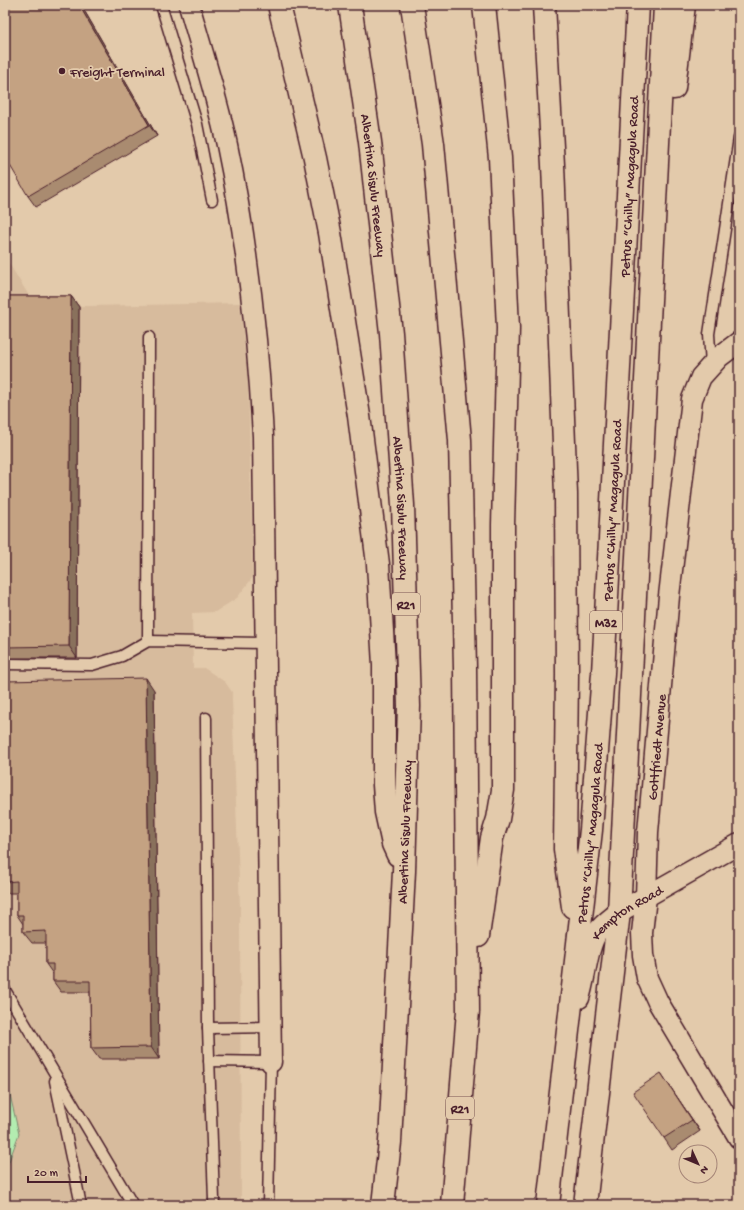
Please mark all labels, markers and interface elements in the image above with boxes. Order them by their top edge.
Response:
place label: Freight Terminal [69,65,165,82]
marker: Freight Terminal [57,66,67,76]
street label: Petrus “Chilly” Magagula Road [618,94,644,279]
street label: Albertina Sisulu Freeway [355,113,389,258]
street label: Petrus “Chilly” Magagula Road [601,418,627,602]
street label: Albertina Sisulu Freeway [387,436,411,580]
road number: R21 [392,593,420,615]
road number: M32 [590,611,622,633]
street label: Gottfriedt Avenue [645,693,672,801]
street label: Petrus “Chilly” Magagula Road [574,741,609,926]
street label: Albertina Sisulu Freeway [395,760,418,904]
street label: Kempton Road [589,882,668,944]
road number: R21 [446,1097,474,1119]
north arrow [678,1144,718,1184]
scale bar [28,1158,86,1184]
text: N [697,1163,711,1176]
text: 20 m [34,1167,59,1181]

